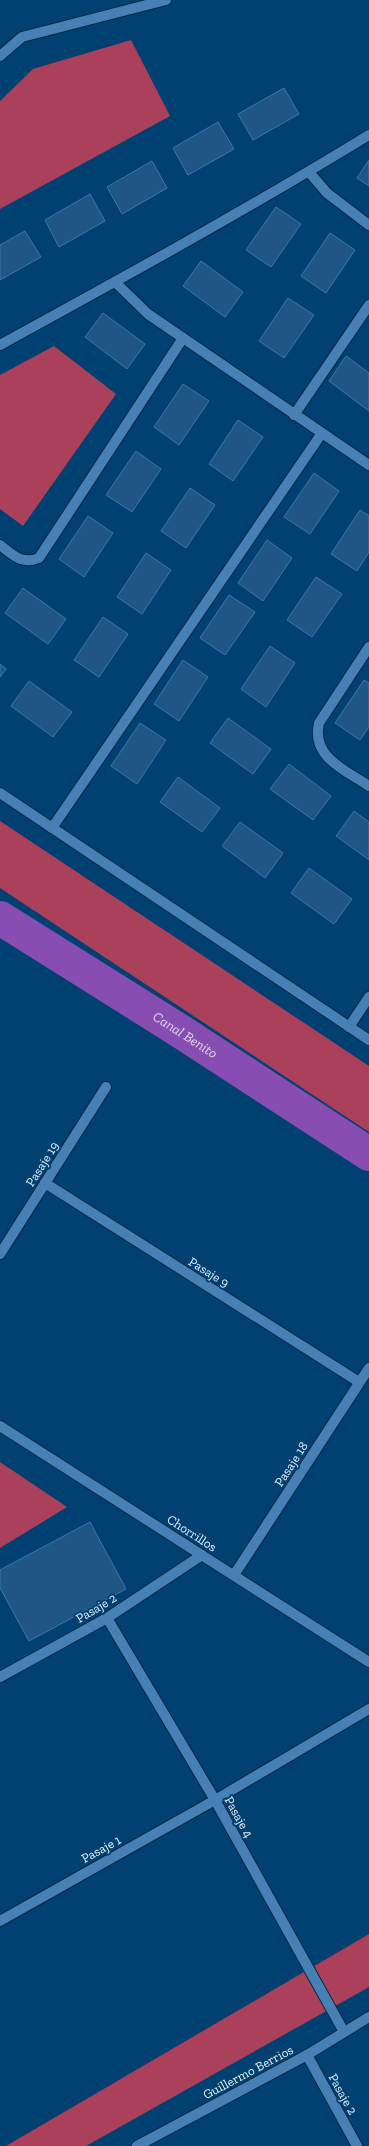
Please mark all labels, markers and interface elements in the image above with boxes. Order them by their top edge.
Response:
water label: Canal Benito [150,1008,221,1062]
street label: Pasaje 19 [22,1139,62,1190]
street label: Pasaje 9 [185,1254,232,1291]
street label: Pasaje 18 [271,1439,312,1490]
street label: Chorrillos [164,1511,220,1555]
street label: Pasaje 2 [73,1590,120,1627]
street label: Pasaje 4 [221,1794,256,1841]
street label: Pasaje 1 [79,1832,124,1867]
street label: Guillermo Berrios [200,2042,296,2102]
street label: Pasaje 2 [325,2071,361,2118]

